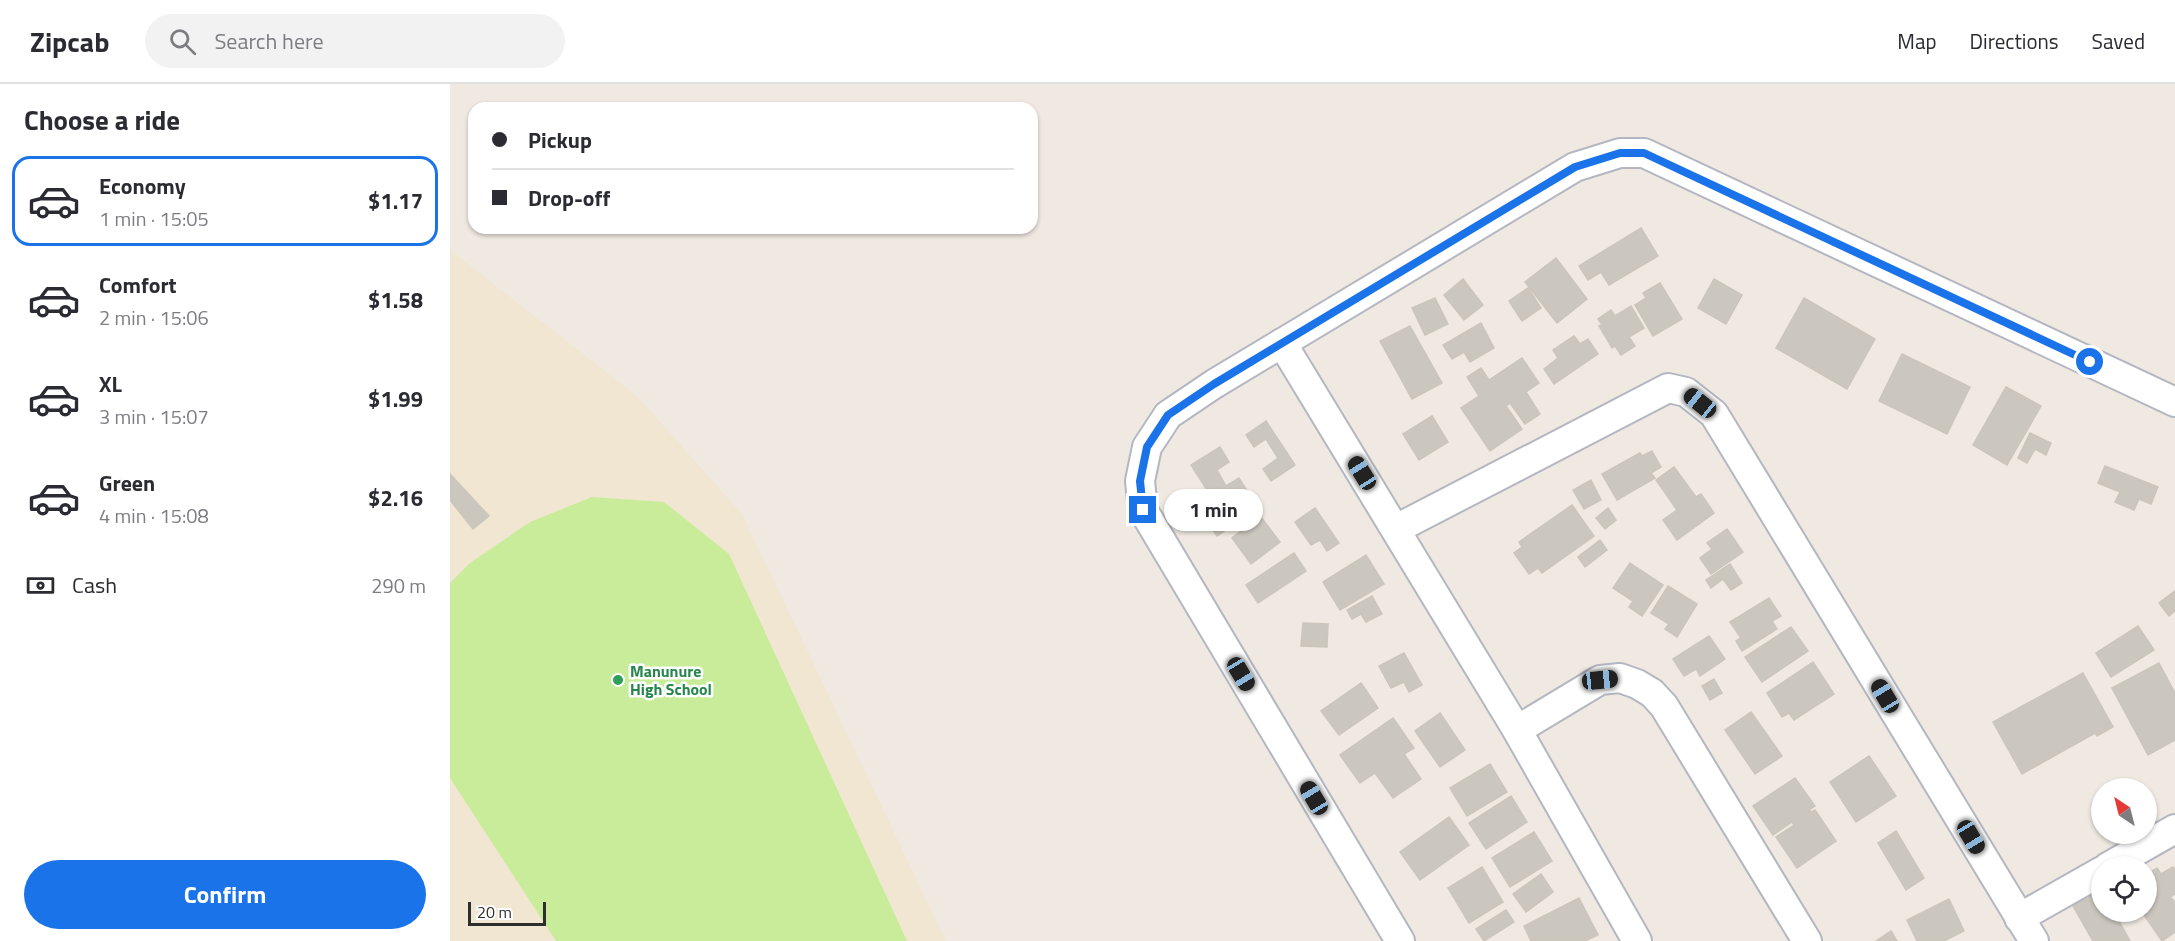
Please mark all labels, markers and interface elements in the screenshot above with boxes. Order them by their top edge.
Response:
search box [145,14,565,68]
text: Zipcab [30,20,109,63]
text: Search here [214,24,324,58]
icon: search [166,25,199,58]
text: Map [1897,25,1937,57]
text: Directions [1970,25,2059,57]
text: Saved [2092,25,2145,57]
text: Choose a ride [24,99,180,140]
text: Pickup [528,123,592,157]
text: Economy [99,169,186,203]
icon: car [27,174,81,228]
text: Drop-off [528,181,610,215]
text: $1.17 [368,184,423,218]
text: 1 min · 15:05 [99,203,209,234]
text: Comfort [99,268,177,302]
icon: car [27,273,81,327]
text: $1.58 [368,283,423,317]
text: 2 min · 15:06 [99,302,209,333]
route start [2076,348,2103,375]
text: XL [99,367,122,401]
icon: car [27,372,81,426]
text: $1.99 [368,382,423,416]
car [1680,385,1720,421]
text: 3 min · 15:07 [99,401,209,432]
car [1345,453,1379,493]
text: Green [99,466,155,500]
icon: car [27,471,81,525]
text: $2.16 [368,481,423,515]
callout: 1 min [1164,489,1263,531]
text: 1 min [1189,494,1238,525]
route end [1129,496,1156,523]
text: 4 min · 15:08 [99,500,209,531]
text: Cash [72,568,117,602]
icon: cash [24,569,57,602]
text: 290 m [371,570,426,601]
car [1224,654,1258,694]
place label: Manunure High School [630,659,712,701]
car [1581,669,1619,691]
marker: Manunure High School [611,673,625,687]
car [1868,676,1902,716]
car [1297,778,1331,818]
north arrow [2091,778,2157,844]
map controls [2091,778,2157,922]
car [1954,817,1988,857]
button: locate [2091,856,2157,922]
button: Confirm [24,860,426,929]
scale bar [468,899,546,926]
text: 20 m [477,900,512,924]

